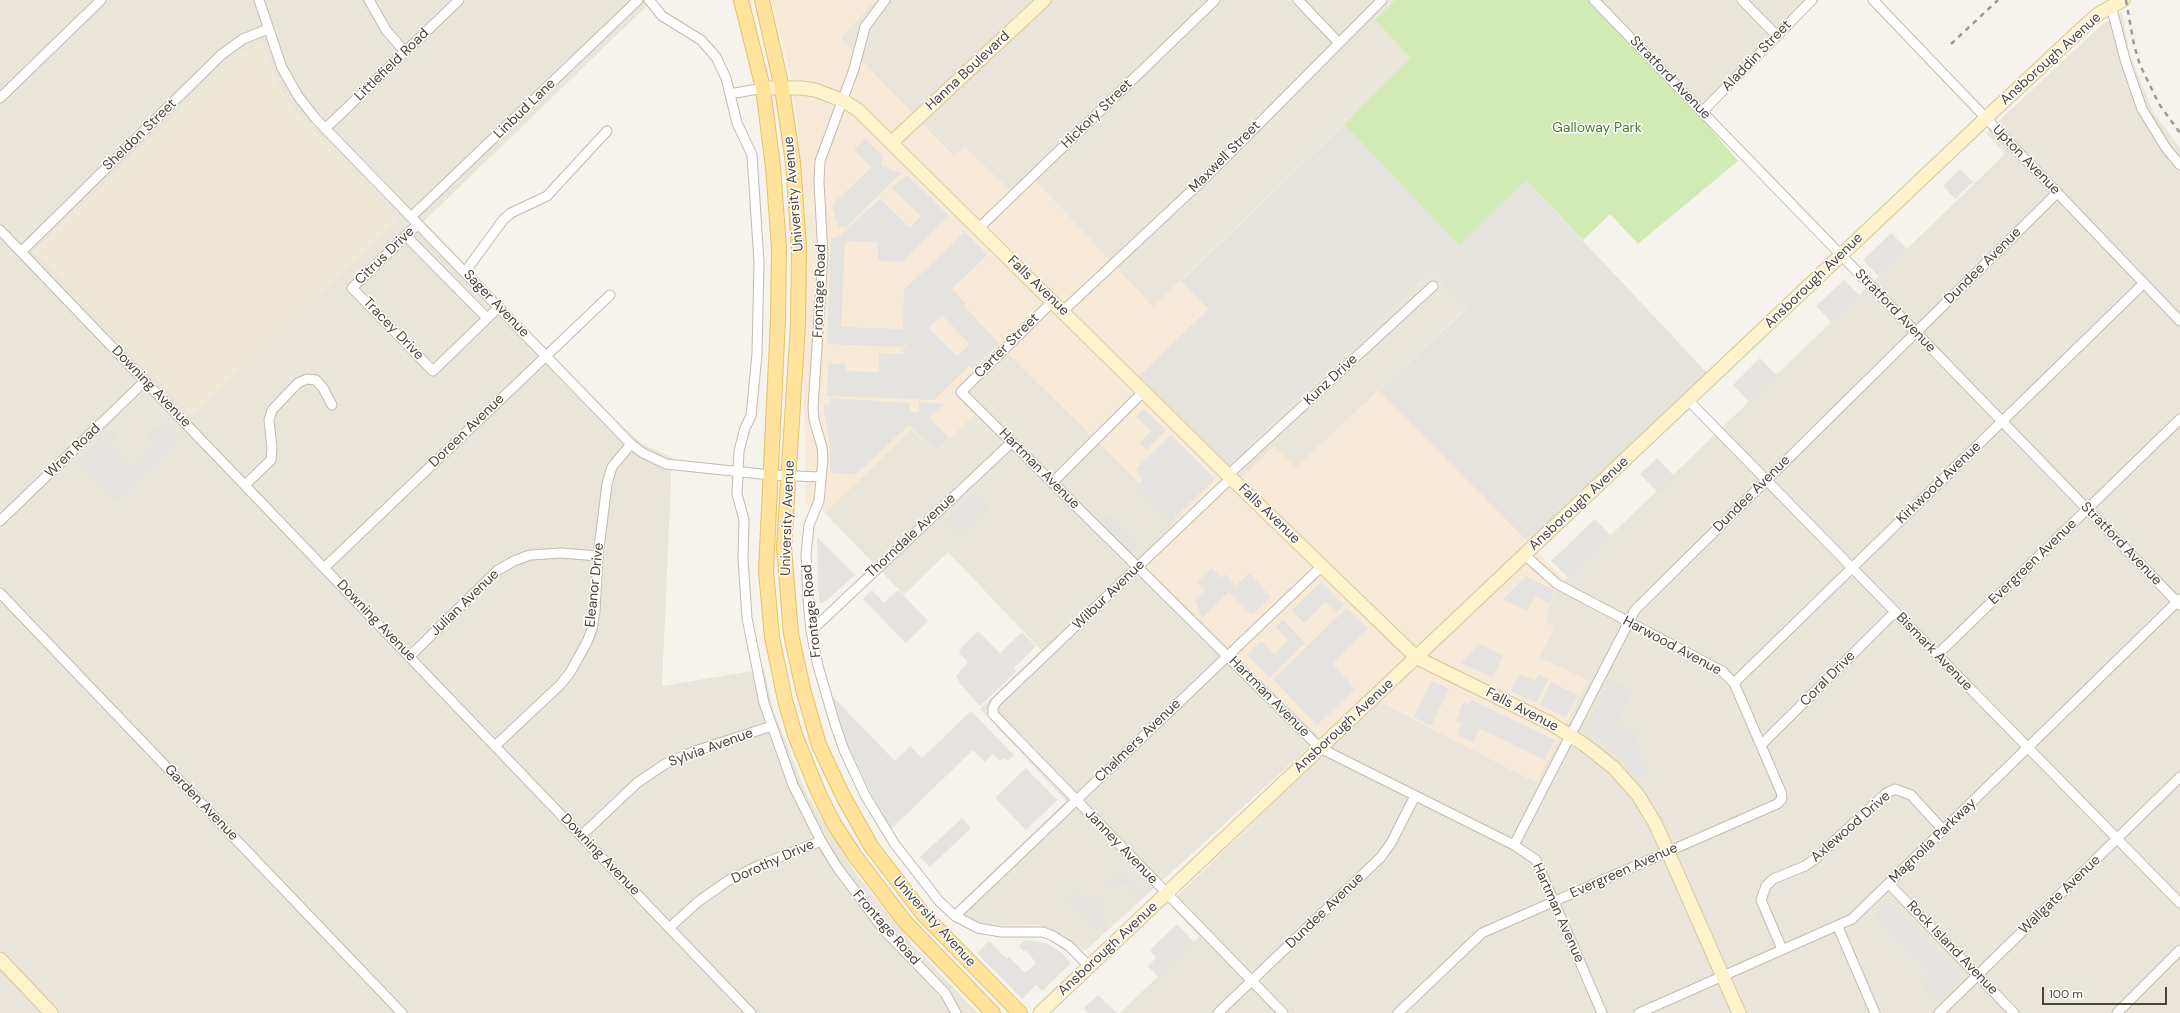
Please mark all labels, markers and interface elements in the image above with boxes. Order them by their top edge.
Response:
street label: Ansborough Avenue [1997,9,2105,109]
street label: Aladdin Street [1719,17,1795,95]
street label: Littlefield Road [351,25,433,105]
street label: Hanna Boulevard [923,28,1013,114]
street label: Stratford Avenue [1626,33,1714,123]
street label: Linbud Lane [491,76,559,142]
street label: Hickory Street [1058,76,1136,152]
street label: Sheldon Street [100,96,180,174]
street label: Maxwell Street [1186,118,1264,196]
park label: Galloway Park [1552,120,1642,136]
street label: Upton Avenue [1988,122,2064,198]
street label: University Avenue [781,136,807,252]
street label: Citrus Drive [352,224,418,288]
street label: Dundee Avenue [1941,224,2025,308]
street label: Ansborough Avenue [1761,230,1867,332]
street label: Frontage Road [810,244,830,338]
street label: Falls Avenue [1004,252,1072,320]
street label: Stratford Avenue [1851,266,1939,356]
street label: Sager Avenue [459,267,533,341]
street label: Tracey Drive [359,294,427,364]
street label: Carter Street [971,310,1043,382]
street label: Downing Avenue [108,343,194,431]
street label: Kunz Drive [1301,351,1361,409]
street label: Doreen Avenue [426,391,508,471]
street label: Wren Road [42,420,104,482]
street label: Hartman Avenue [995,425,1083,513]
street label: Kirkwood Avenue [1893,438,1985,528]
street label: Dundee Avenue [1710,452,1794,536]
street label: Ansborough Avenue [1526,454,1632,554]
street label: University Avenue [778,460,798,576]
street label: Falls Avenue [1235,480,1303,548]
street label: Thorndale Avenue [863,490,959,582]
street label: Stratford Avenue [2077,499,2165,589]
street label: Evergreen Avenue [1985,516,2081,608]
street label: Eleanor Drive [582,542,608,628]
street label: Wilbur Avenue [1070,557,1148,633]
street label: Frontage Road [799,564,825,658]
street label: Julian Avenue [427,566,503,640]
street label: Downing Avenue [333,577,419,665]
street label: Bismark Avenue [1892,609,1976,695]
street label: Harwood Avenue [1620,613,1724,679]
street label: Coral Drive [1797,648,1859,710]
street label: Hartman Avenue [1225,653,1313,741]
street label: Ansborough Avenue [1291,676,1397,776]
street label: Falls Avenue [1483,685,1561,735]
street label: Chalmers Avenue [1092,696,1184,786]
street label: Sylvia Avenue [666,725,756,771]
street label: Garden Avenue [161,761,241,845]
street label: Axlewood Drive [1808,788,1894,866]
street label: Magnolia Parkway [1886,795,1980,887]
street label: Janney Avenue [1081,806,1161,888]
street label: Downing Avenue [557,811,643,899]
street label: Dorothy Drive [729,836,817,888]
street label: Evergreen Avenue [1568,840,1680,902]
street label: Wallgate Avenue [2016,852,2104,938]
street label: Hartman Avenue [1529,861,1587,965]
street label: Dundee Avenue [1283,870,1367,952]
street label: University Avenue [889,873,979,971]
street label: Frontage Road [849,887,923,969]
street label: Rock Island Avenue [1903,898,2001,998]
street label: Ansborough Avenue [1055,899,1161,999]
scale bar [2044,979,2169,1005]
text: 100 m [2049,986,2083,1002]

